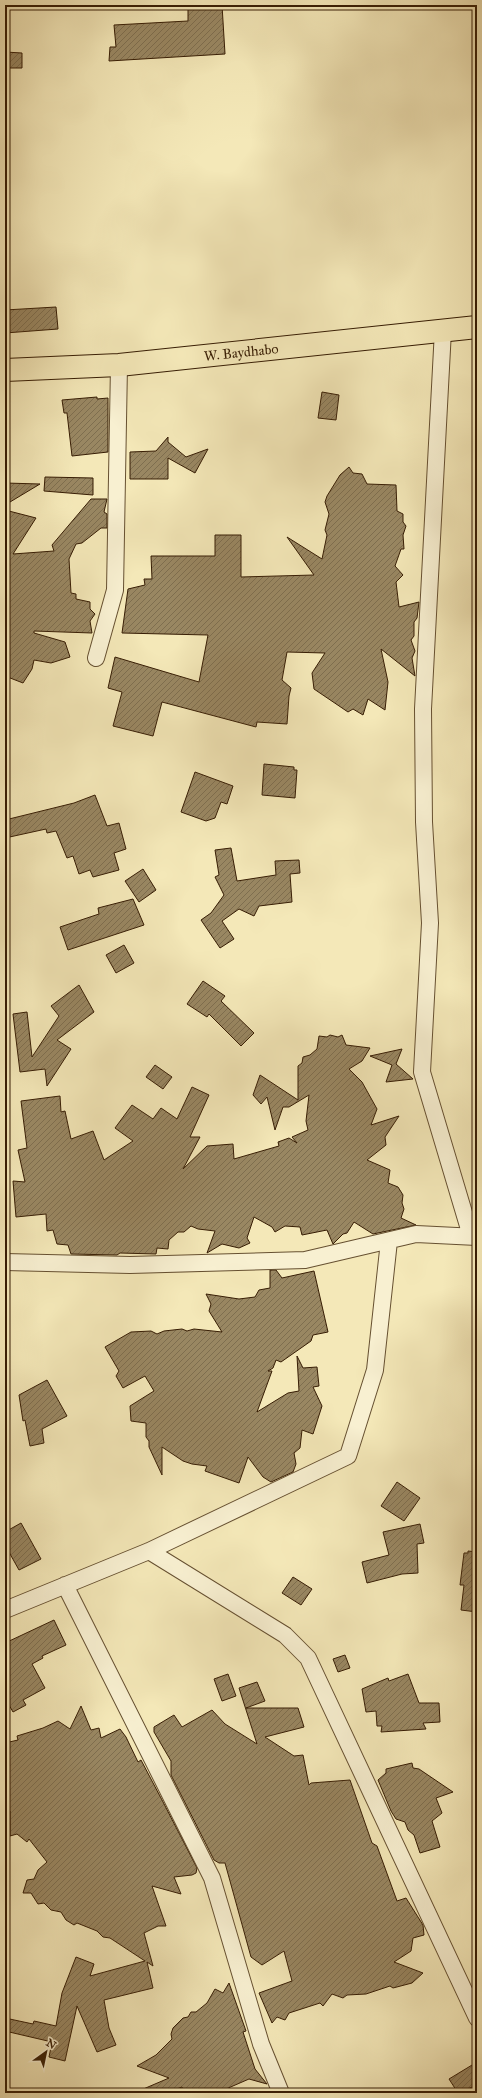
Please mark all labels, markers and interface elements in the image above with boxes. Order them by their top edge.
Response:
street label: W. Baydhabo [203,340,279,365]
north arrow [26,2032,66,2072]
text: N [44,2036,59,2052]

